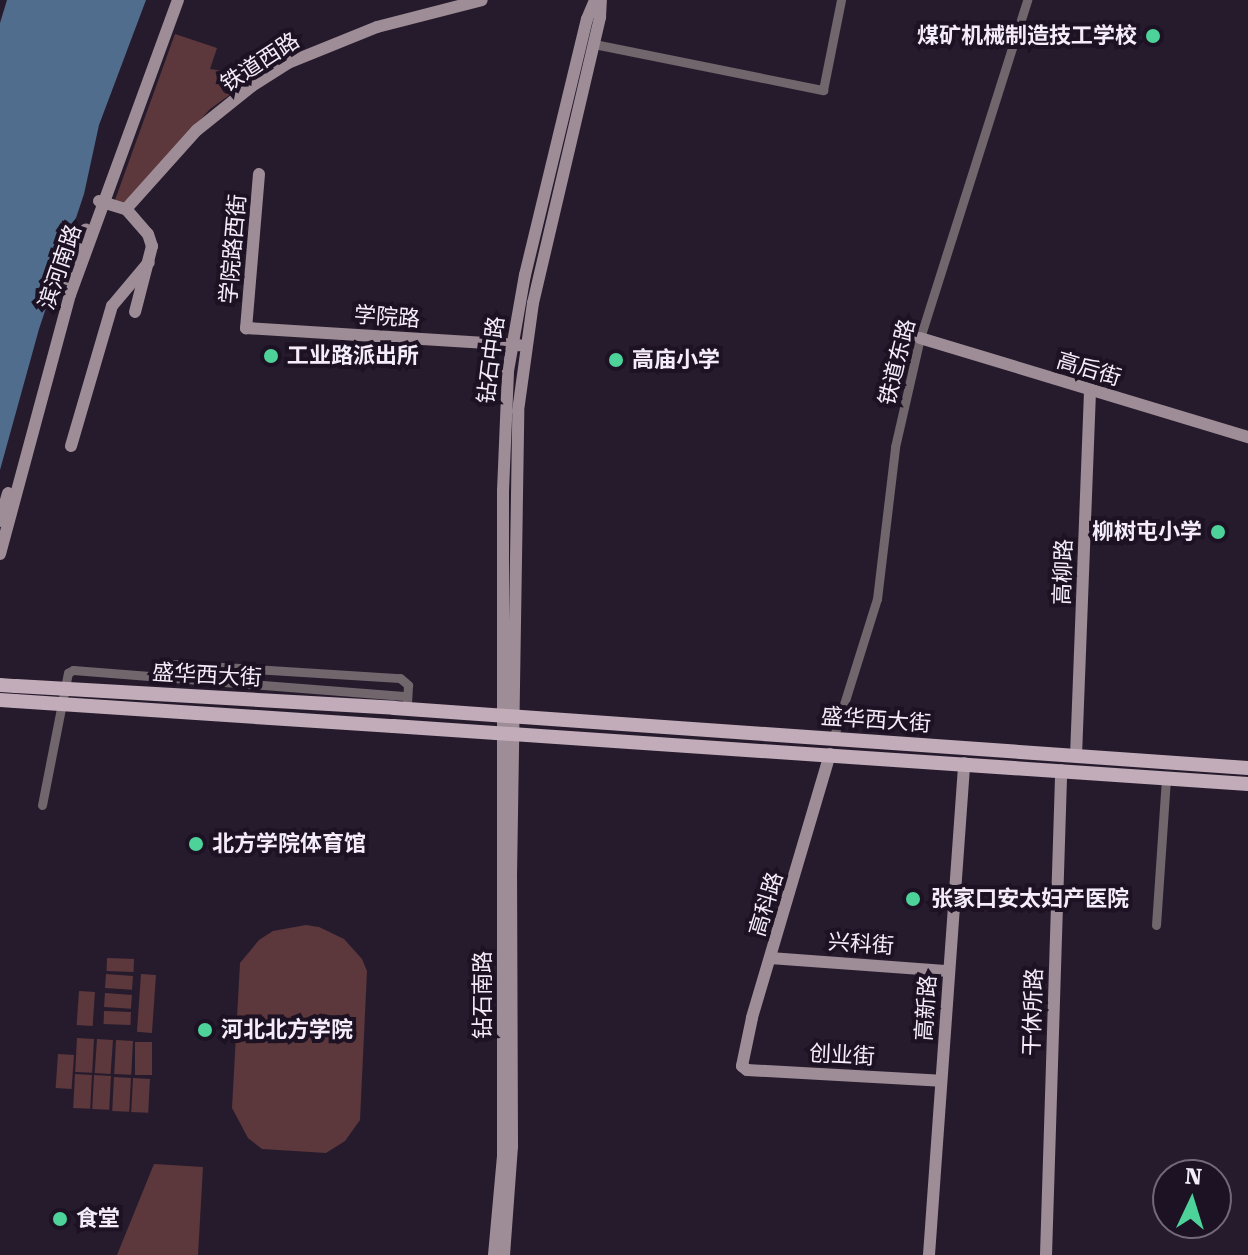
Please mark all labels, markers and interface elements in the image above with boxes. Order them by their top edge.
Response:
place label: 煤矿机械制造技工学校 [917,23,1137,49]
street label: 铁道西路 [216,27,304,97]
marker: 煤矿机械制造技工学校 [1144,27,1162,45]
street label: 学院路西街 [215,193,251,305]
street label: 滨河南路 [33,221,87,313]
street label: 学院路 [353,302,421,332]
street label: 钻石中路 [473,315,509,405]
street label: 铁道东路 [874,316,920,408]
place label: 工业路派出所 [287,343,419,369]
marker: 工业路派出所 [262,347,280,365]
place label: 高庙小学 [632,347,720,373]
street label: 高后街 [1054,347,1124,391]
marker: 高庙小学 [607,351,625,369]
place label: 柳树屯小学 [1092,519,1202,545]
marker: 柳树屯小学 [1209,523,1227,541]
street label: 高柳路 [1049,539,1077,605]
street label: 盛华西大街 [151,659,263,691]
street label: 盛华西大街 [820,703,932,737]
place label: 北方学院体育馆 [212,831,366,857]
marker: 北方学院体育馆 [187,835,205,853]
street label: 高科路 [744,869,788,939]
place label: 张家口安太妇产医院 [931,886,1129,912]
marker: 张家口安太妇产医院 [902,888,924,910]
street label: 兴科街 [827,929,895,959]
street label: 钻石南路 [470,951,496,1039]
street label: 干休所路 [1018,968,1048,1056]
street label: 高新路 [911,974,941,1042]
place label: 河北北方学院 [221,1017,353,1043]
marker: 河北北方学院 [196,1021,214,1039]
street label: 创业街 [808,1040,876,1070]
north arrow [1152,1159,1232,1239]
text: N [1184,1163,1203,1190]
place label: 食堂 [76,1206,120,1232]
marker: 食堂 [51,1210,69,1228]

